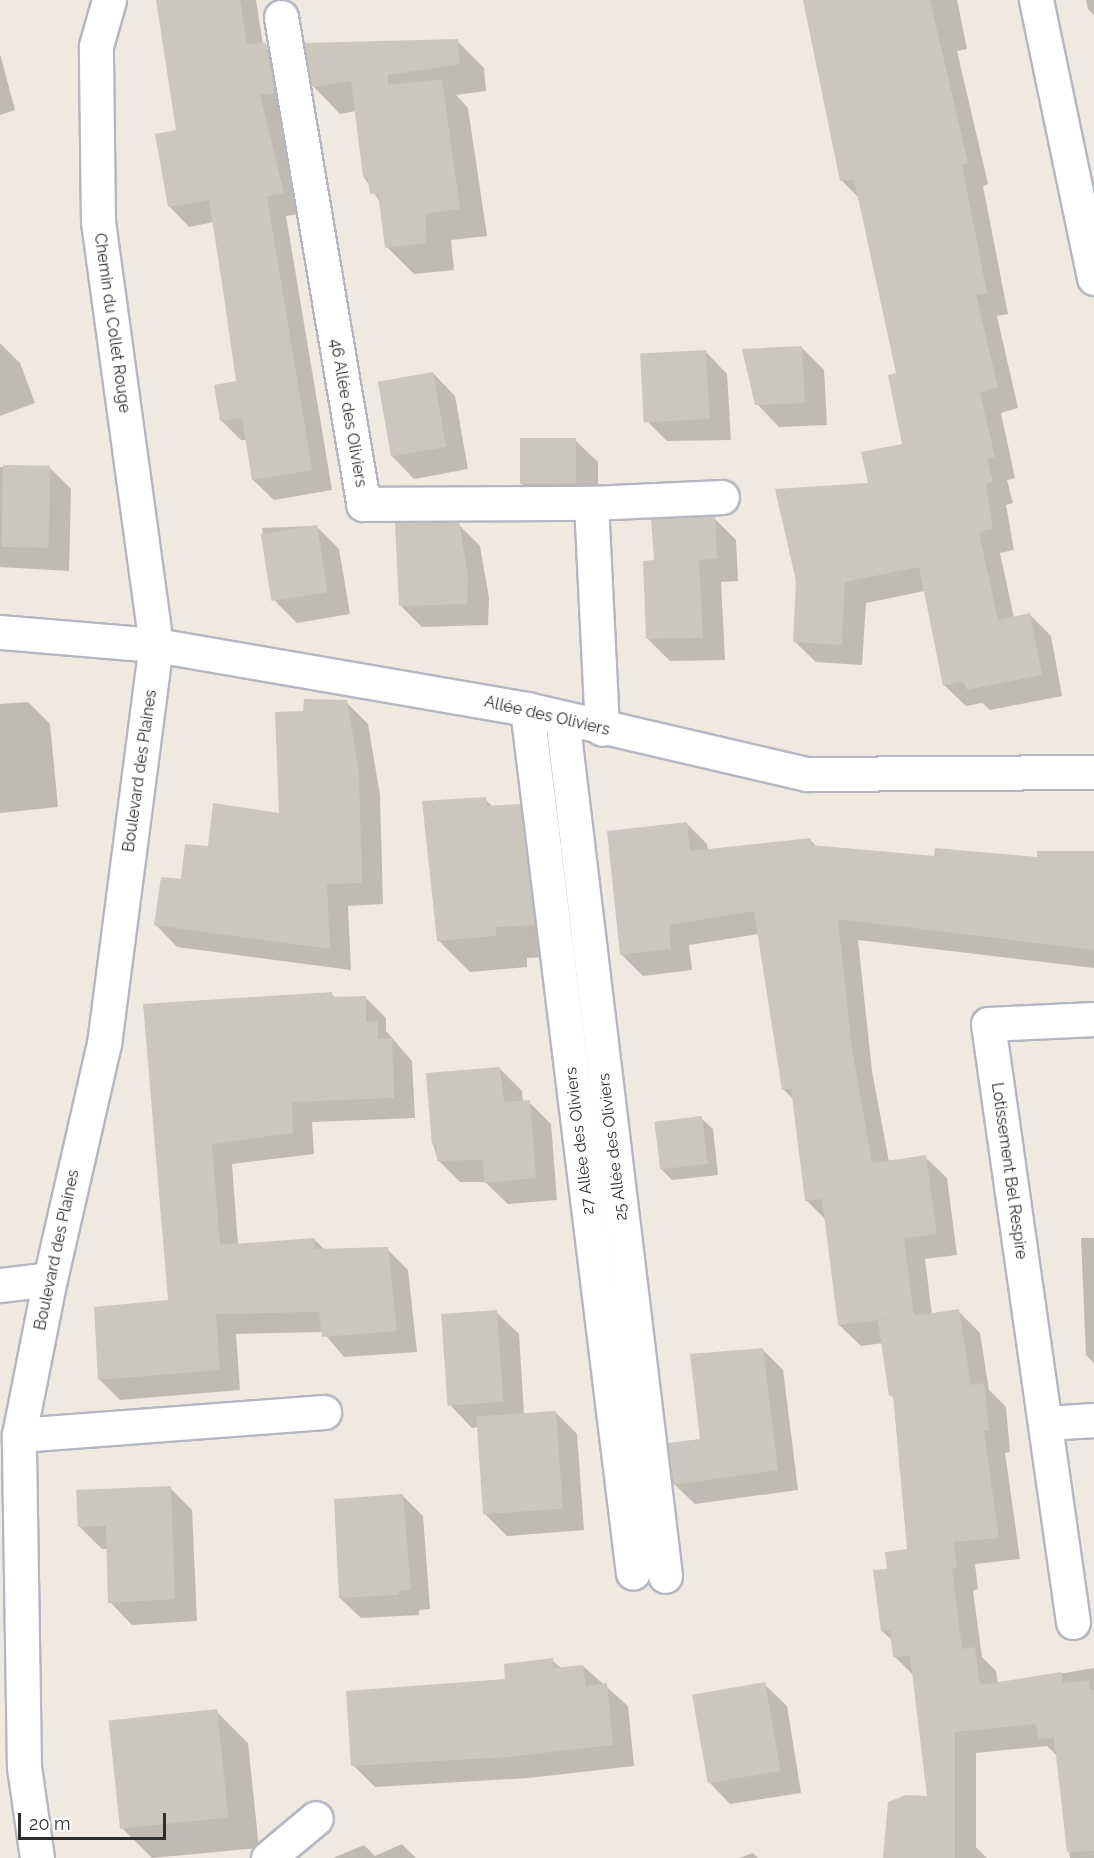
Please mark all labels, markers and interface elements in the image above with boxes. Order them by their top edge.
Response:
street label: Chemin du Collet Rouge [90,232,134,414]
street label: 46 Allée des Oliviers [325,337,371,489]
street label: Boulevard des Plaines [119,689,161,853]
street label: Allée des Oliviers [482,692,612,740]
street label: 27 Allée des Oliviers [561,1066,599,1216]
street label: 25 Allée des Oliviers [594,1072,632,1222]
street label: Lotissement Bel Respire [987,1081,1031,1261]
street label: Boulevard des Plaines [31,1168,83,1332]
scale bar [21,1801,170,1839]
text: 20 m [29,1813,71,1834]

